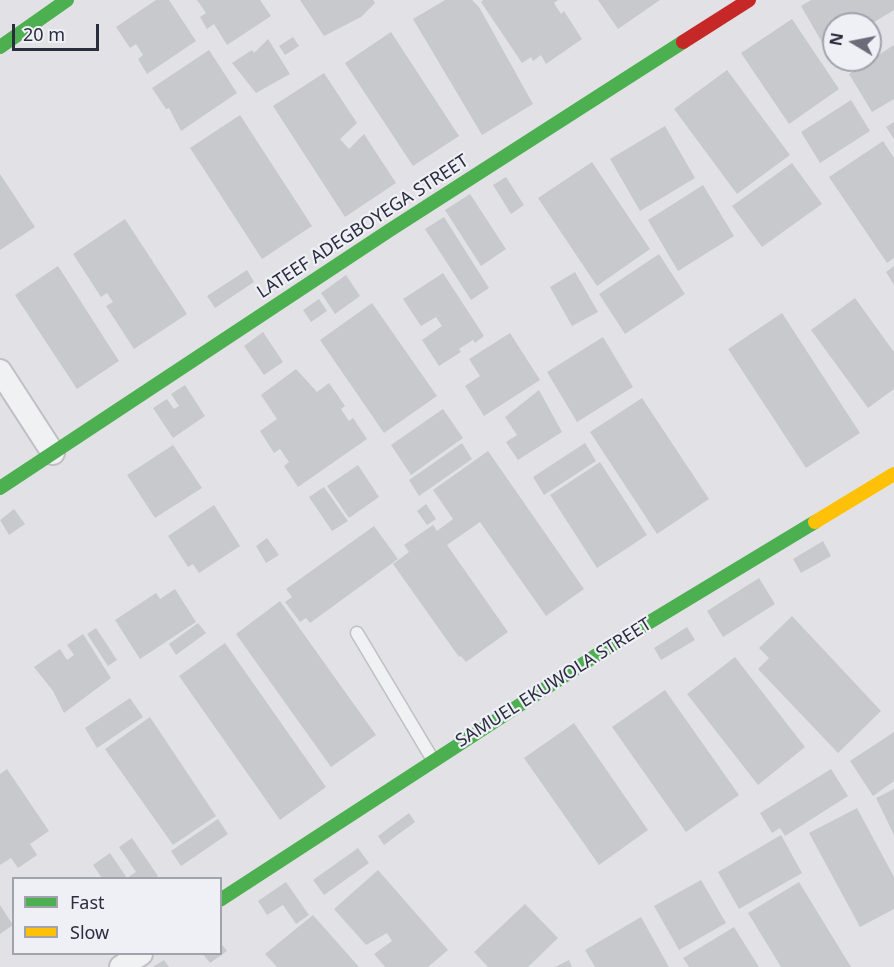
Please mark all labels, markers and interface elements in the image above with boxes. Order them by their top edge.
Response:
scale bar [15,12,102,50]
north arrow [822,12,882,72]
text: 20 m [23,22,65,46]
text: N [824,31,848,48]
street label: LATEEF ADEGBOYEGA STREET [253,151,473,303]
street label: SAMUEL EKUWOLA STREET [452,614,656,752]
legend [12,877,222,955]
text: Fast [70,890,105,914]
text: Slow [70,920,109,944]

